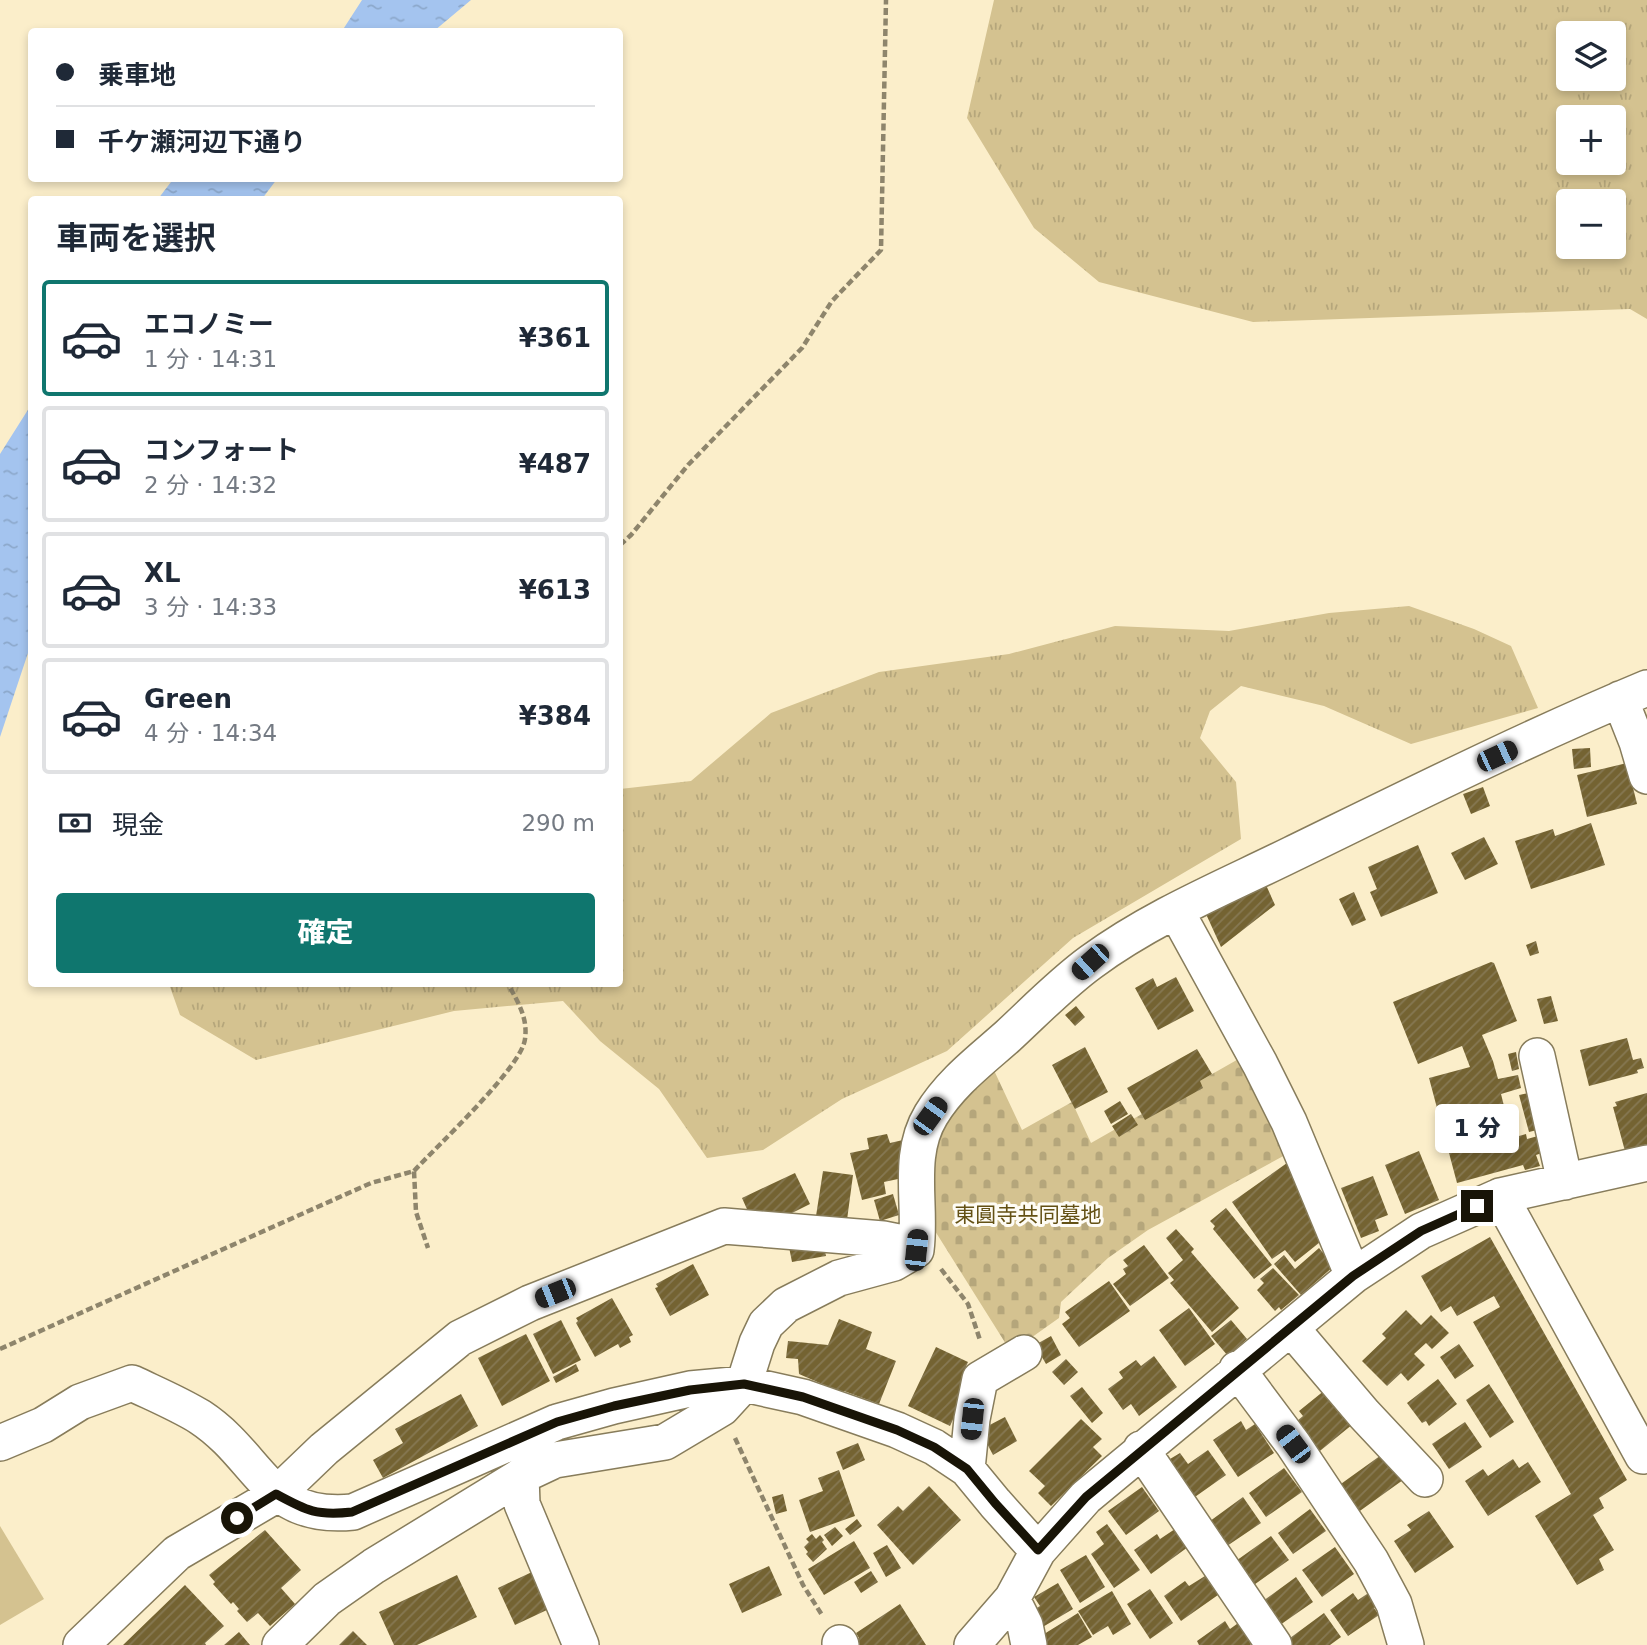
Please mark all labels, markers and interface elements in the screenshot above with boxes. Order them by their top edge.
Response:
map controls [1556,21,1626,259]
button: layers [1556,21,1626,91]
text: 乗車地 [98,60,176,90]
button: + [1556,105,1626,175]
text: 千ケ瀬河辺下通り [98,127,306,157]
button: − [1556,189,1626,259]
text: 車両を選択 [56,219,216,257]
icon: car [60,307,123,370]
text: エコノミー [144,309,274,339]
text: ¥361 [519,323,591,353]
text: 1 分 · 14:31 [144,346,277,372]
icon: car [60,433,123,496]
text: コンフォート [144,435,299,465]
text: ¥487 [519,449,591,479]
text: 2 分 · 14:32 [144,472,277,498]
text: XL [144,558,181,588]
icon: car [60,559,123,622]
text: ¥613 [519,575,591,605]
text: 3 分 · 14:33 [144,594,277,620]
text: Green [144,684,232,714]
icon: car [60,685,123,748]
text: ¥384 [519,701,591,731]
text: 4 分 · 14:34 [144,720,277,746]
car [1474,738,1521,774]
icon: cash [56,804,94,842]
text: 現金 [112,810,164,840]
text: 290 m [521,810,595,836]
button: 確定 [56,893,595,973]
car [1068,940,1113,984]
car [910,1093,951,1139]
callout: 1 分 [1435,1104,1519,1154]
text: 1 分 [1453,1115,1501,1141]
route end [1461,1190,1493,1222]
park label: 東圓寺共同墓地 [955,1203,1102,1227]
car [904,1228,929,1272]
car [532,1275,579,1311]
car [960,1397,985,1441]
car [1272,1421,1315,1467]
route start [221,1502,253,1534]

